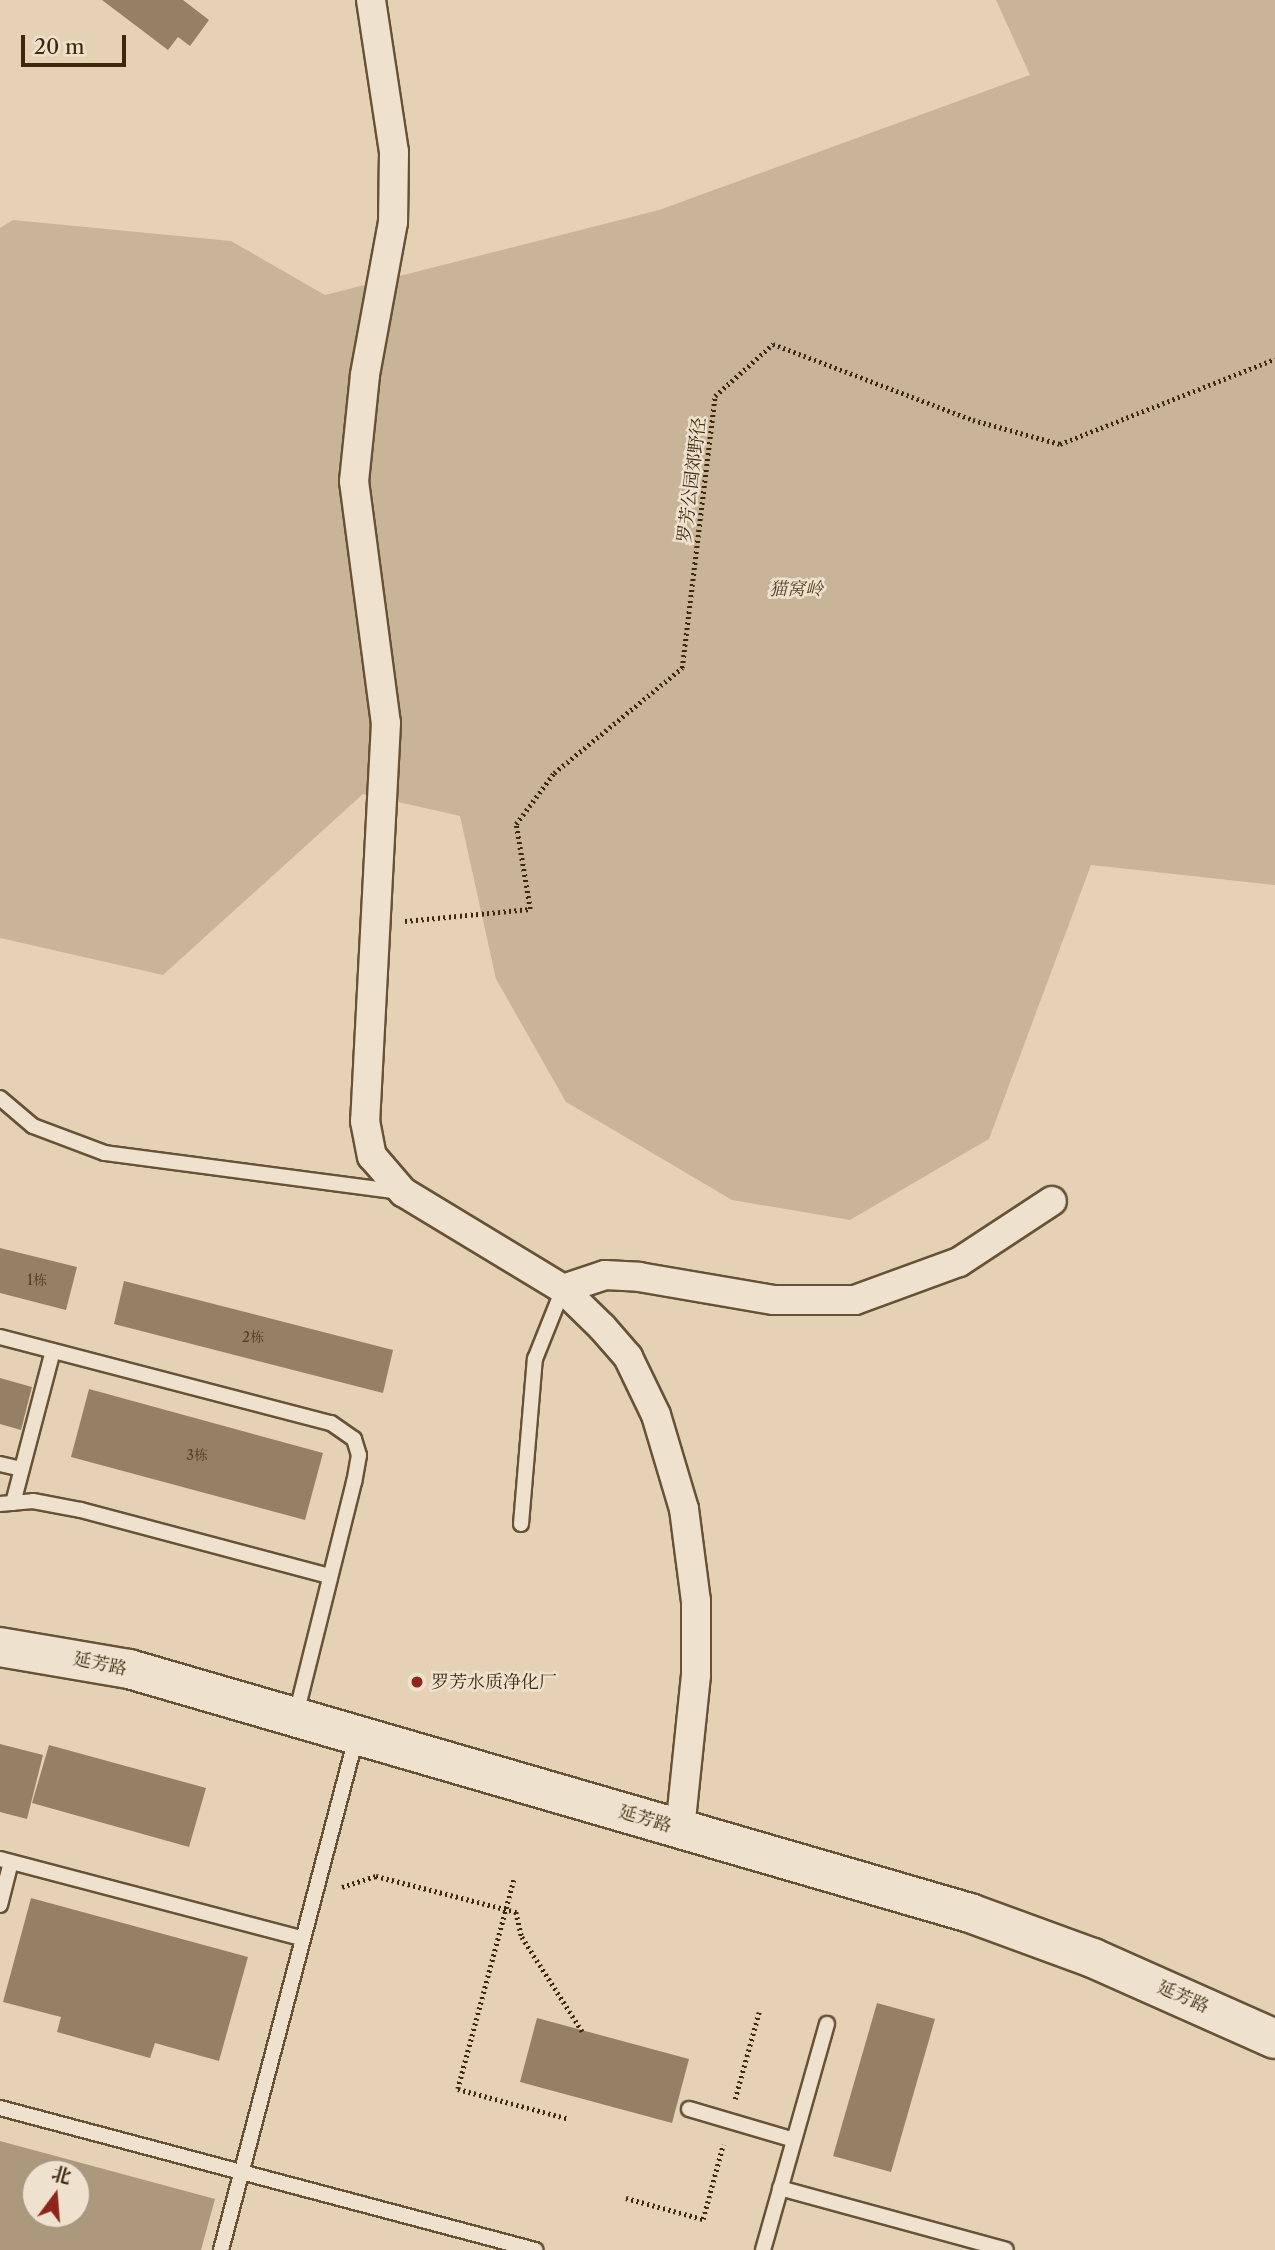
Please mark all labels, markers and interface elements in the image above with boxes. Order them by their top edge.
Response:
scale bar [24,21,130,65]
text: 20 m [34,34,85,59]
street label: 罗芳公园郊野径 [674,416,710,544]
park label: 猫窝岭 [769,578,823,600]
house number: 1栋 [27,1272,47,1288]
house number: 2栋 [242,1329,264,1345]
house number: 3栋 [186,1447,208,1463]
street label: 延芳路 [71,1648,129,1680]
place label: 罗芳水质净化厂 [431,1671,557,1693]
marker: 罗芳水质净化厂 [409,1674,425,1690]
street label: 延芳路 [616,1801,674,1837]
street label: 延芳路 [1154,1976,1212,2018]
north arrow [21,2159,91,2229]
text: 北 [49,2162,74,2189]

